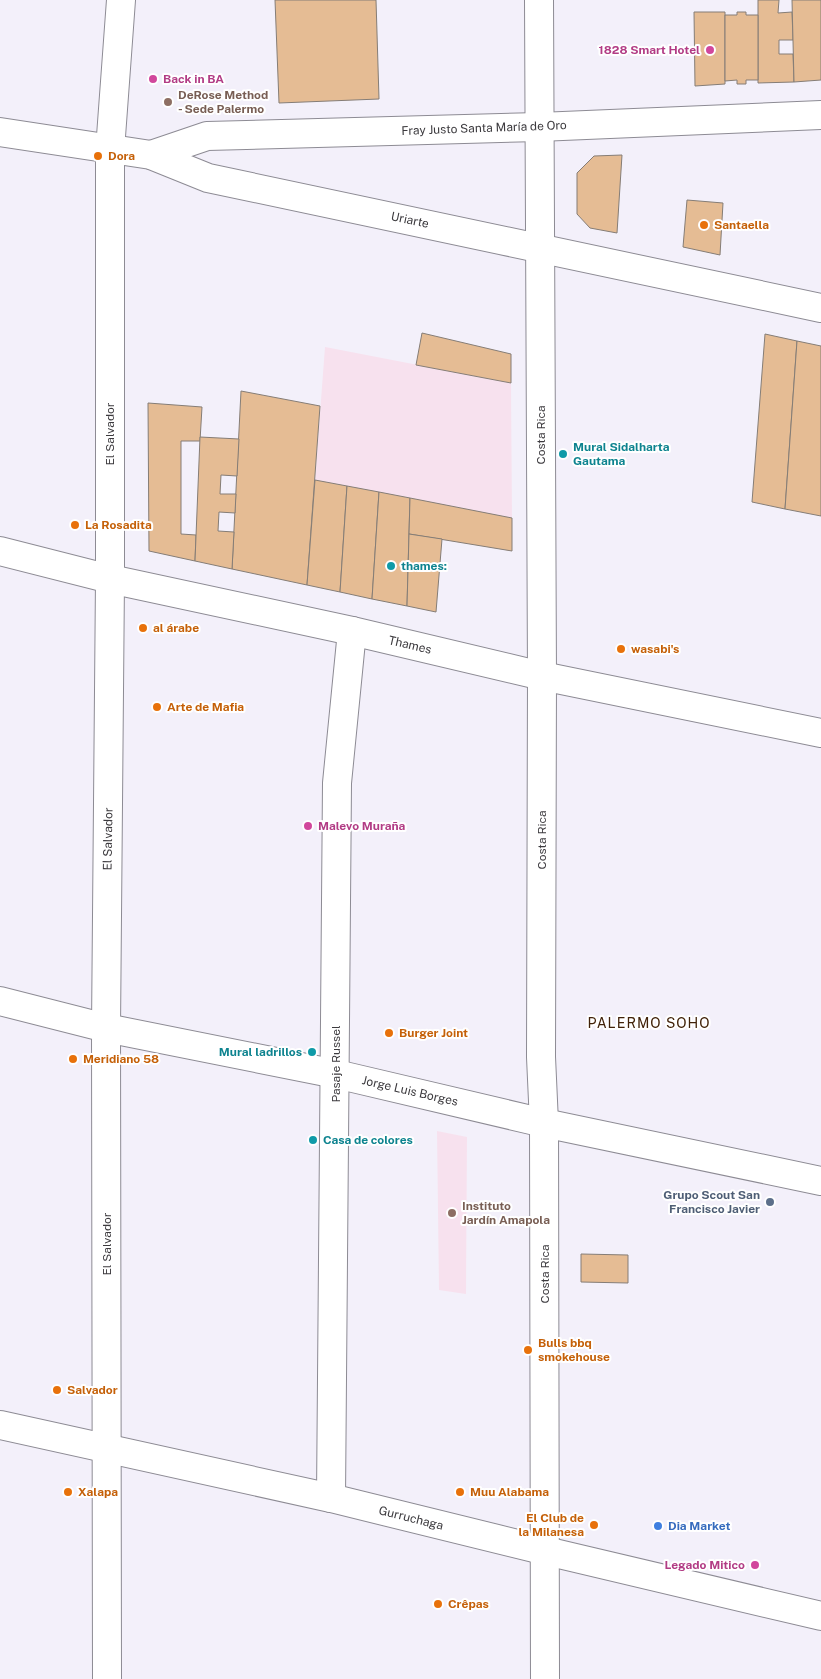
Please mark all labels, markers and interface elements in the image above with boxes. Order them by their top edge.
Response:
place label: 1828 Smart Hotel [599,43,700,57]
marker: 1828 Smart Hotel [704,44,716,56]
place label: Back in BA [163,72,224,86]
marker: Back in BA [147,73,159,85]
place label: DeRose Method - Sede Palermo [178,88,268,116]
marker: DeRose Method - Sede Palermo [162,96,174,108]
street label: Fray Justo Santa María de Oro [401,118,567,138]
place label: Dora [108,149,135,163]
marker: Dora [92,150,104,162]
street label: Uriarte [390,209,430,231]
place label: Santaella [714,218,769,232]
marker: Santaella [698,219,710,231]
street label: El Salvador [103,402,117,466]
street label: Costa Rica [534,405,548,465]
place label: Mural Sidalharta Gautama [573,440,670,468]
marker: Mural Sidalharta Gautama [557,448,569,460]
place label: La Rosadita [85,518,152,532]
marker: La Rosadita [69,519,81,531]
place label: thames: [401,559,447,573]
marker: thames: [385,560,397,572]
place label: al árabe [153,621,199,635]
marker: al árabe [137,622,149,634]
street label: Thames [387,633,433,657]
place label: wasabi's [631,642,679,656]
marker: wasabi's [615,643,627,655]
place label: Arte de Mafia [167,700,244,714]
marker: Arte de Mafia [151,701,163,713]
street label: El Salvador [100,807,116,871]
street label: Costa Rica [535,810,549,870]
place label: Malevo Muraña [318,819,406,833]
marker: Malevo Muraña [302,820,314,832]
district label: PALERMO SOHO [588,1015,710,1031]
street label: Pasaje Russel [329,1025,343,1103]
place label: Burger Joint [399,1026,468,1040]
marker: Burger Joint [383,1027,395,1039]
place label: Mural ladrillos [219,1045,302,1059]
marker: Mural ladrillos [306,1046,318,1058]
place label: Meridiano 58 [83,1052,159,1066]
marker: Meridiano 58 [67,1053,79,1065]
street label: Jorge Luis Borges [361,1073,459,1109]
place label: Casa de colores [323,1133,413,1147]
marker: Casa de colores [307,1134,319,1146]
place label: Grupo Scout San Francisco Javier [663,1188,760,1216]
marker: Grupo Scout San Francisco Javier [764,1196,776,1208]
place label: Instituto Jardín Amapola [462,1199,550,1227]
marker: Instituto Jardín Amapola [446,1207,458,1219]
street label: El Salvador [100,1212,114,1276]
street label: Costa Rica [538,1244,552,1304]
place label: Bulls bbq smokehouse [538,1336,610,1364]
marker: Bulls bbq smokehouse [522,1344,534,1356]
place label: Salvador [67,1383,118,1397]
marker: Salvador [51,1384,63,1396]
place label: Xalapa [78,1485,118,1499]
place label: Muu Alabama [470,1485,549,1499]
marker: Xalapa [62,1486,74,1498]
marker: Muu Alabama [454,1486,466,1498]
street label: Gurruchaga [377,1503,445,1533]
place label: El Club de la Milanesa [518,1511,584,1539]
marker: El Club de la Milanesa [588,1519,600,1531]
place label: Dia Market [668,1519,730,1533]
marker: Dia Market [652,1520,664,1532]
place label: Legado Mitico [664,1558,745,1572]
marker: Legado Mitico [749,1559,761,1571]
place label: Crêpas [448,1597,489,1611]
marker: Crêpas [432,1598,444,1610]

